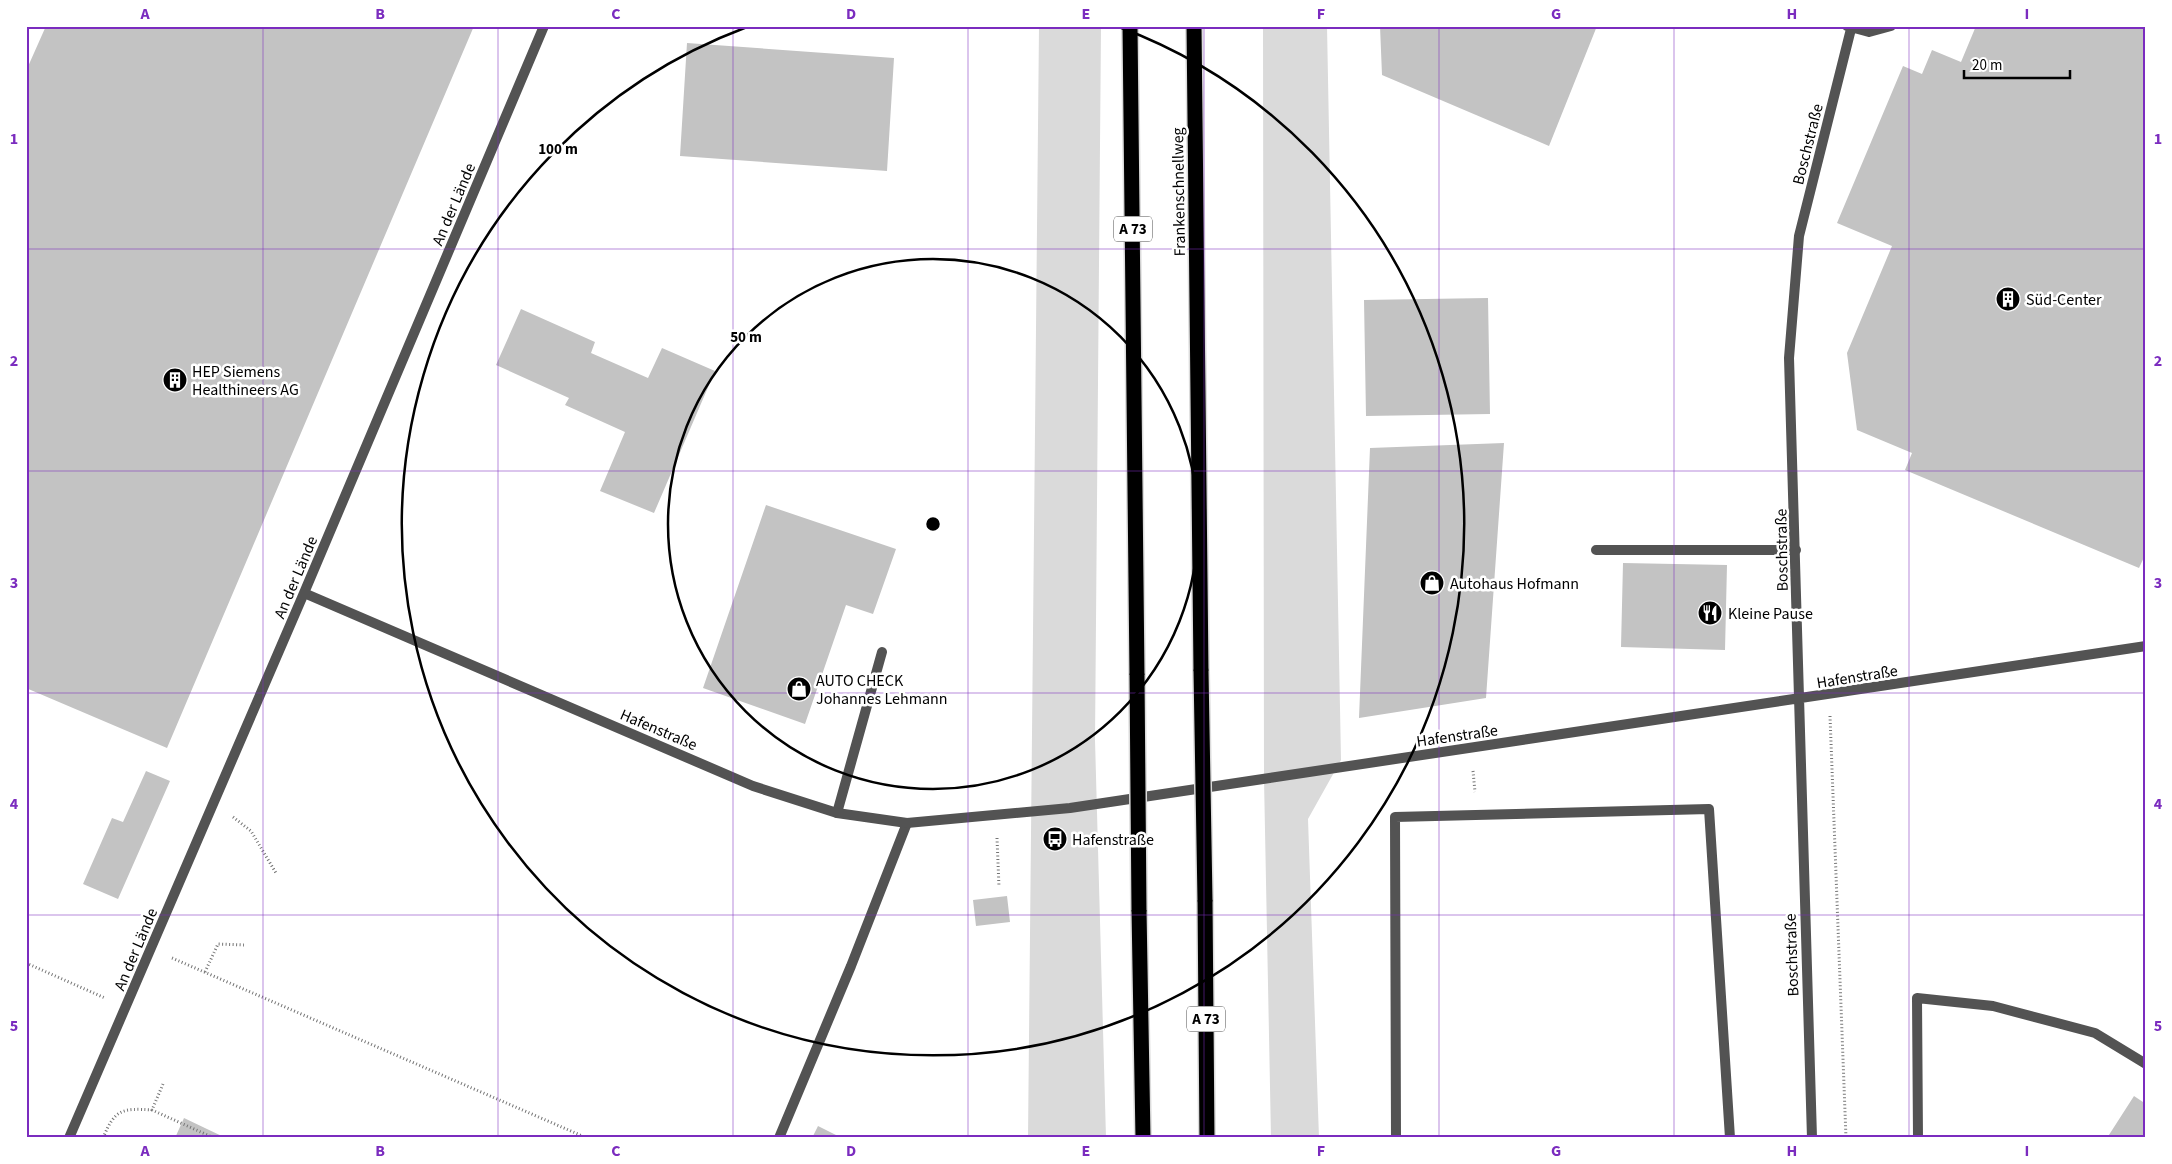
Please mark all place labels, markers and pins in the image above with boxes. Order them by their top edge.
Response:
building icon: Süd-Center [1995,286,2021,312]
place label: Süd-Center [2026,289,2102,311]
place label: HEP Siemens Healthineers AG [192,361,299,401]
building icon: HEP Siemens Healthineers AG [162,367,188,393]
centre of rings [924,515,942,533]
shop icon: Autohaus Hofmann [1419,570,1445,596]
place label: Autohaus Hofmann [1450,573,1579,595]
restaurant icon: Kleine Pause [1697,600,1723,626]
place label: Kleine Pause [1728,603,1813,625]
place label: AUTO CHECK Johannes Lehmann [816,670,948,710]
shop icon: AUTO CHECK Johannes Lehmann [786,676,812,702]
bus stop icon: Hafenstraße [1042,826,1068,852]
place label: Hafenstraße [1072,829,1154,851]

